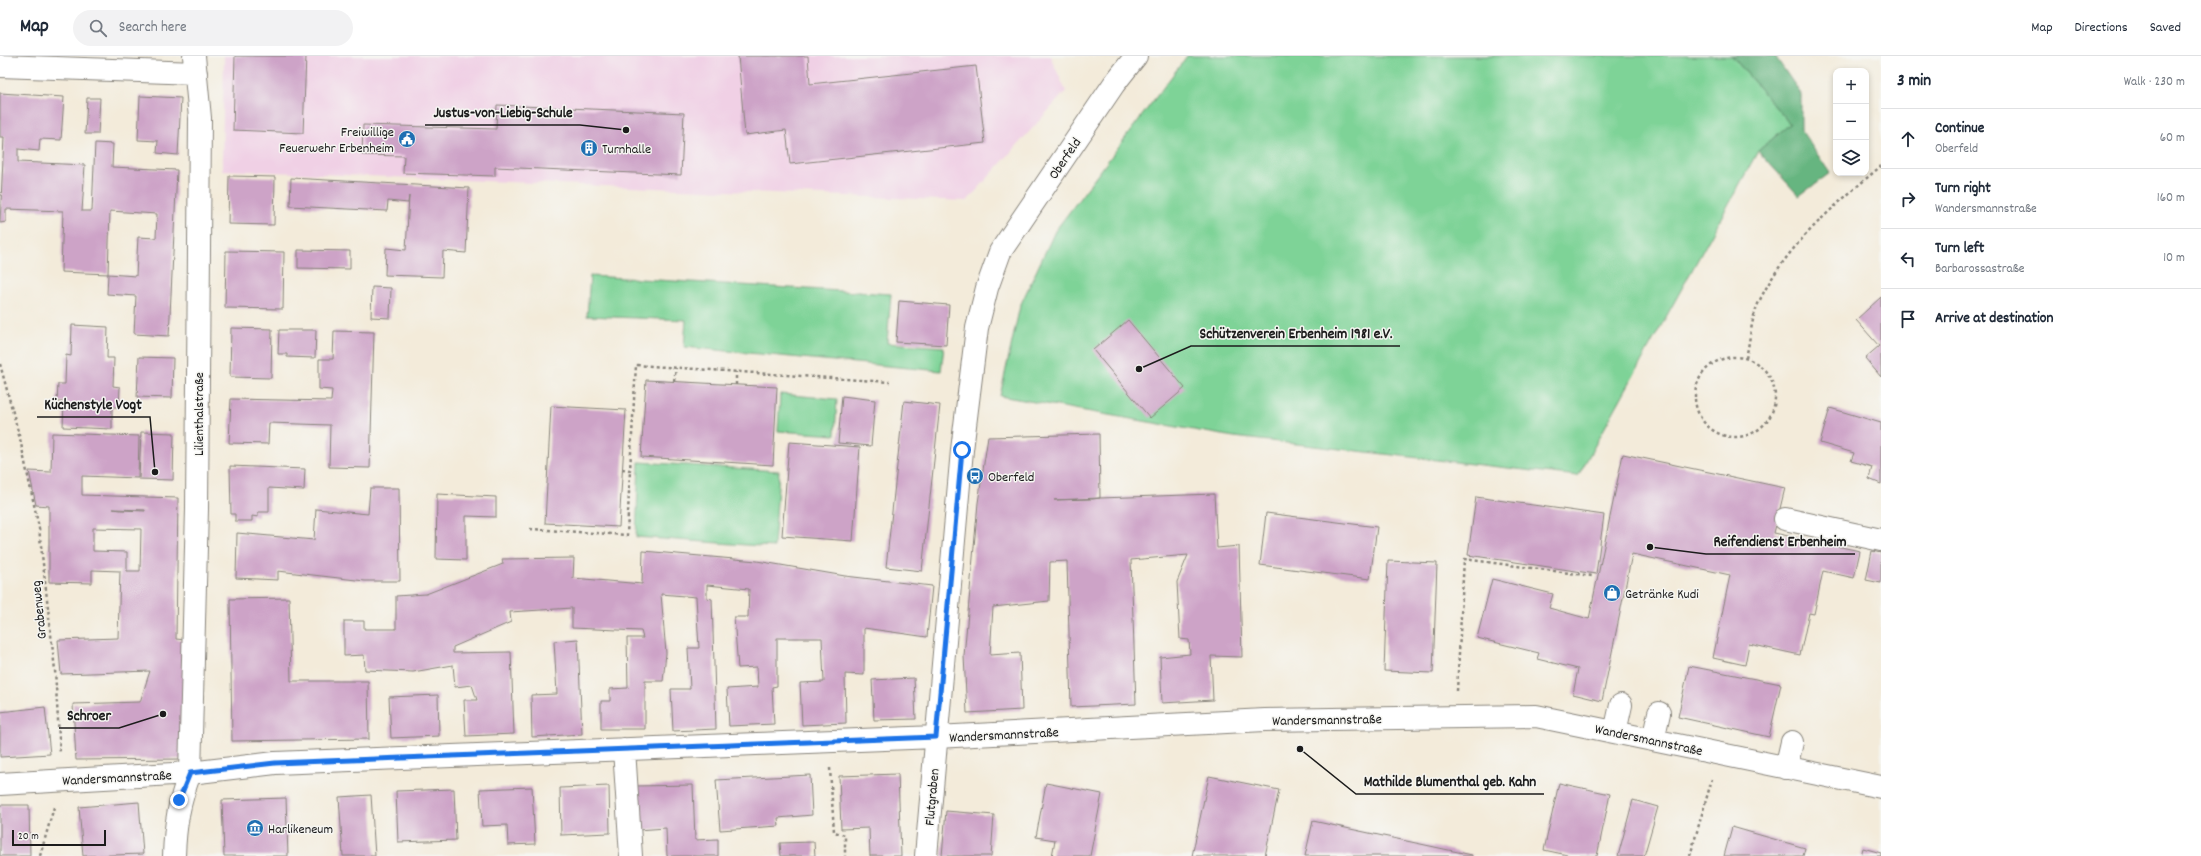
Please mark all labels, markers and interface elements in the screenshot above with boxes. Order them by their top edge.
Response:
search box [73,10,353,46]
text: Map [20,14,49,41]
icon: search [87,17,109,39]
text: Search here [119,17,187,39]
text: Map [2031,18,2053,38]
text: Directions [2075,18,2128,38]
text: Saved [2150,18,2181,38]
map controls [1833,68,1869,176]
button: + [1833,68,1869,104]
text: 3 min [1897,70,1931,94]
text: Walk · 230 m [2124,73,2185,92]
callout: Justus-von-Liebig-Schule [425,98,580,125]
text: Justus-von-Liebig-Schule [433,103,573,125]
button: − [1833,104,1869,140]
text: Continue [1935,118,1984,140]
place label: Freiwillige Feuerwehr Erbenheim [279,123,394,159]
icon: ahead [1897,128,1919,150]
public building icon: Freiwillige Feuerwehr Erbenheim [397,129,417,149]
text: 60 m [2160,129,2185,148]
street label: Oberfeld [1044,134,1087,184]
building icon: Turnhalle [579,138,599,158]
place label: Turnhalle [602,140,651,160]
button: layers [1833,140,1869,176]
text: Oberfeld [1935,140,1978,159]
text: Turn right [1935,178,1991,200]
icon: right [1897,188,1919,210]
text: 160 m [2157,189,2185,208]
text: Wandersmannstraße [1935,200,2037,219]
text: Turn left [1935,238,1984,260]
icon: left [1897,248,1919,270]
text: 10 m [2163,249,2185,268]
text: Barbarossastraße [1935,260,2025,279]
icon: arrive [1897,308,1919,330]
text: Arrive at destination [1935,308,2053,330]
callout: Schützenverein Erbenheim 1981 e.V. [1191,319,1400,346]
text: Schützenverein Erbenheim 1981 e.V. [1200,324,1393,346]
street label: Lilienthalstraße [190,372,210,456]
callout: Küchenstyle Vogt [37,390,150,417]
text: Küchenstyle Vogt [44,395,142,417]
route start [953,441,971,459]
bus stop icon: Oberfeld [965,466,985,486]
place label: Oberfeld [988,468,1034,488]
callout: Reifendienst Erbenheim [1706,527,1855,554]
text: Reifendienst Erbenheim [1714,532,1846,554]
street label: Grabenweg [27,579,53,640]
shop icon: Getränke Kudi [1602,583,1622,603]
place label: Getränke Kudi [1625,585,1699,605]
callout: Schroer [59,701,119,728]
text: Schroer [67,706,111,728]
street label: Wandersmannstraße [1272,710,1382,732]
street label: Wandersmannstraße [1593,720,1704,762]
street label: Wandersmannstraße [949,723,1059,749]
street label: Wandersmannstraße [62,766,172,792]
callout: Mathilde Blumenthal geb. Kahn [1356,767,1544,794]
street label: Flutgraben [921,768,945,827]
text: Mathilde Blumenthal geb. Kahn [1364,772,1536,794]
route end [170,791,188,809]
museum icon: Harlikeneum [245,818,265,838]
place label: Harlikeneum [268,820,333,840]
scale bar [12,828,106,847]
text: 20 m [18,829,39,845]

